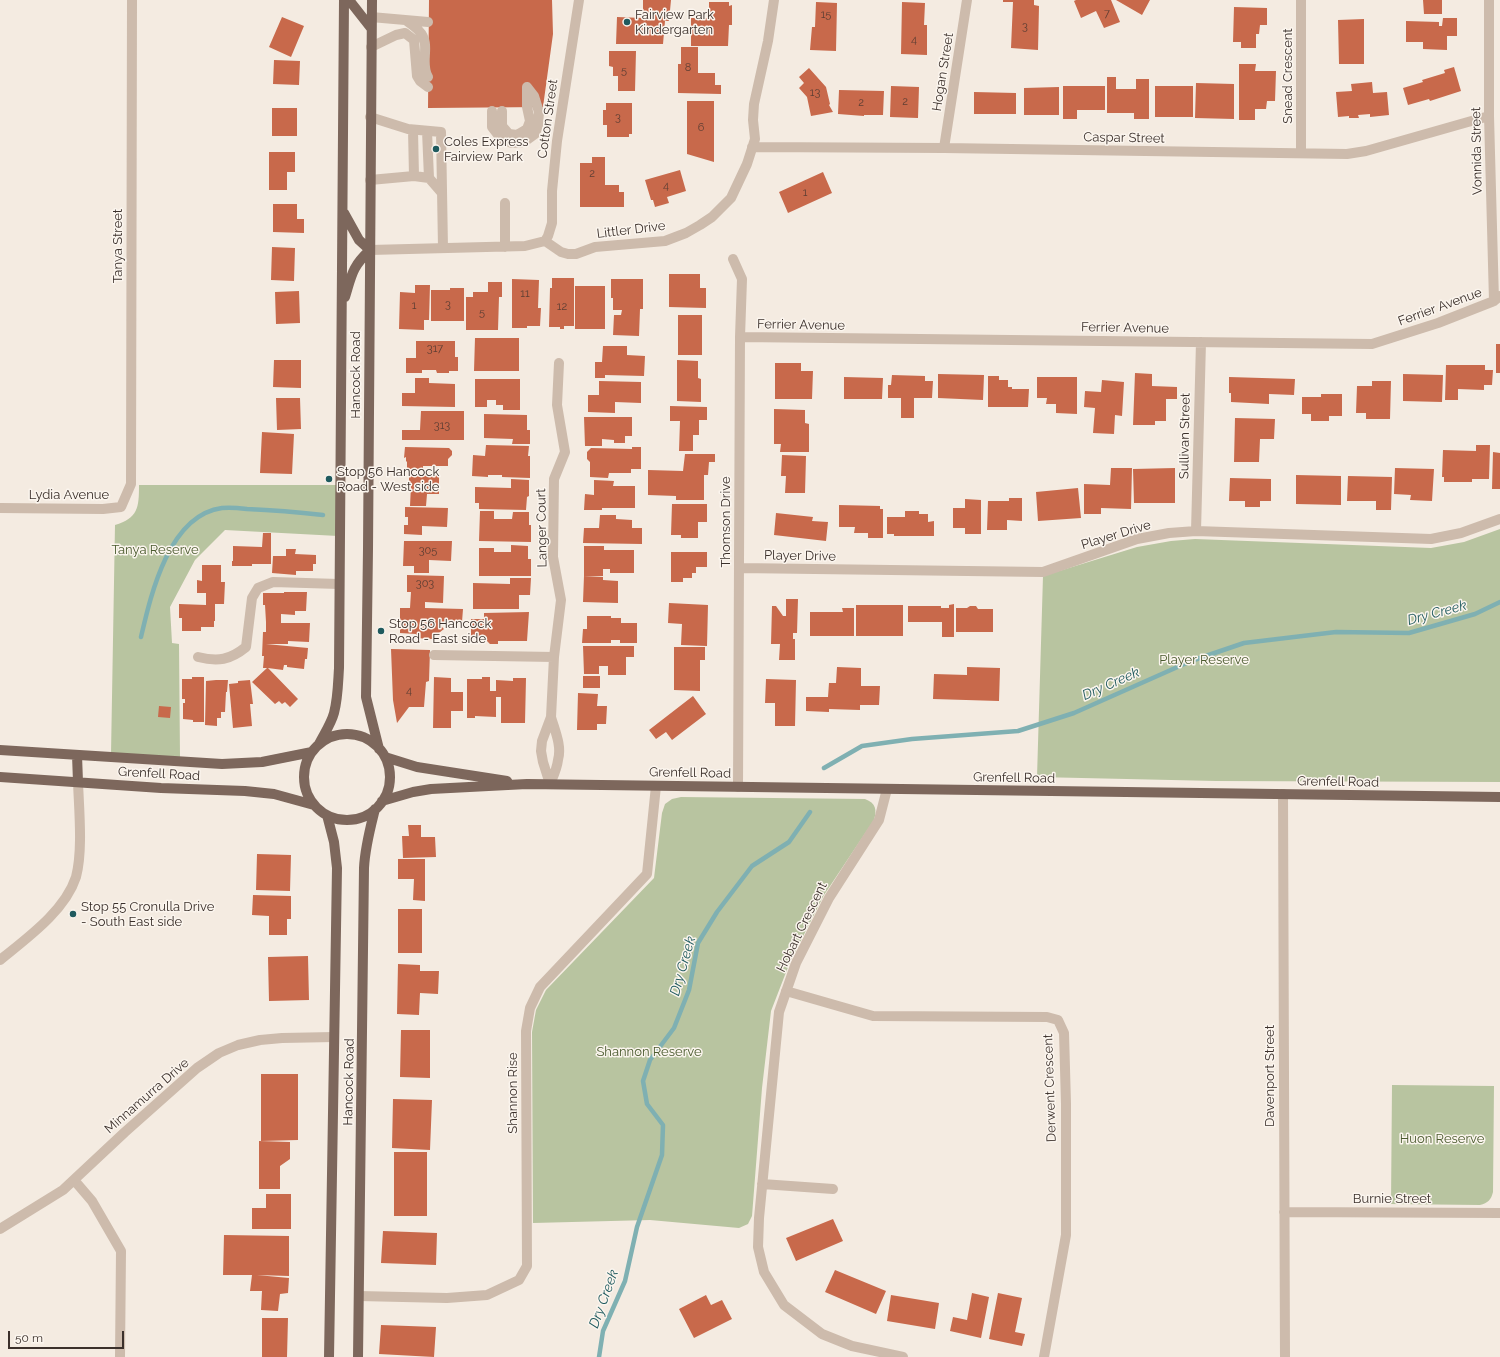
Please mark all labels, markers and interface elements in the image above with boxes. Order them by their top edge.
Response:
place label: Fairview Park Kindergarten [635,7,714,38]
house number: 7 [1104,7,1110,21]
house number: 15 [821,8,831,22]
marker: Fairview Park Kindergarten [622,17,632,27]
house number: 3 [1022,20,1028,34]
street label: Snead Crescent [1280,28,1296,124]
street label: Hogan Street [929,32,957,112]
house number: 4 [911,33,917,47]
house number: 8 [685,61,691,75]
house number: 5 [621,64,627,78]
street label: Cotton Street [535,78,561,160]
house number: 13 [810,86,820,100]
house number: 2 [902,95,908,109]
house number: 2 [858,96,864,110]
street label: Vonnida Street [1468,107,1486,195]
house number: 3 [615,111,621,125]
house number: 6 [698,121,704,135]
street label: Caspar Street [1083,129,1165,147]
place label: Coles Express Fairview Park [444,134,528,165]
marker: Coles Express Fairview Park [431,144,441,154]
house number: 2 [589,167,595,181]
house number: 4 [663,179,669,193]
house number: 1 [803,186,807,200]
street label: Tanya Street [110,209,126,283]
street label: Littler Drive [596,218,666,242]
street label: Ferrier Avenue [1396,285,1484,329]
house number: 11 [520,287,530,301]
house number: 3 [445,298,451,312]
house number: 1 [412,299,416,313]
house number: 12 [557,300,567,314]
house number: 5 [479,306,485,320]
street label: Ferrier Avenue [757,316,845,334]
street label: Ferrier Avenue [1081,319,1169,337]
street label: Hancock Road [348,331,364,419]
house number: 317 [427,342,443,356]
street label: Sullivan Street [1176,393,1194,479]
house number: 313 [434,419,450,433]
place label: Stop 56 Hancock Road - West side [337,464,439,495]
marker: Stop 56 Hancock Road - West side [324,474,334,484]
street label: Thomson Drive [718,476,734,568]
street label: Lydia Avenue [29,487,109,503]
street label: Langer Court [534,488,550,568]
street label: Player Drive [1079,517,1153,553]
park label: Tanya Reserve [111,542,199,558]
house number: 305 [419,544,437,558]
street label: Player Drive [764,548,836,564]
house number: 303 [416,577,434,591]
water label: Dry Creek [1405,597,1469,629]
place label: Stop 56 Hancock Road - East side [389,616,491,647]
marker: Stop 56 Hancock Road - East side [376,626,386,636]
park label: Player Reserve [1159,652,1249,668]
water label: Dry Creek [1080,664,1142,704]
house number: 4 [406,684,412,698]
street label: Grenfell Road [118,764,200,784]
street label: Grenfell Road [649,764,731,782]
street label: Grenfell Road [973,769,1055,787]
street label: Grenfell Road [1297,773,1379,791]
street label: Hobart Crescent [773,879,831,975]
place label: Stop 55 Cronulla Drive - South East side [81,899,214,930]
marker: Stop 55 Cronulla Drive - South East side [68,909,78,919]
water label: Dry Creek [667,934,699,998]
street label: Davenport Street [1262,1025,1278,1127]
street label: Derwent Crescent [1040,1034,1060,1142]
street label: Hancock Road [340,1038,358,1126]
park label: Shannon Reserve [596,1044,702,1060]
street label: Shannon Rise [505,1052,521,1134]
street label: Minnamurra Drive [102,1055,192,1137]
park label: Huon Reserve [1400,1131,1484,1147]
street label: Burnie Street [1353,1191,1431,1207]
water label: Dry Creek [586,1267,622,1331]
scale bar [10,1323,126,1349]
text: 50 m [15,1331,43,1345]

